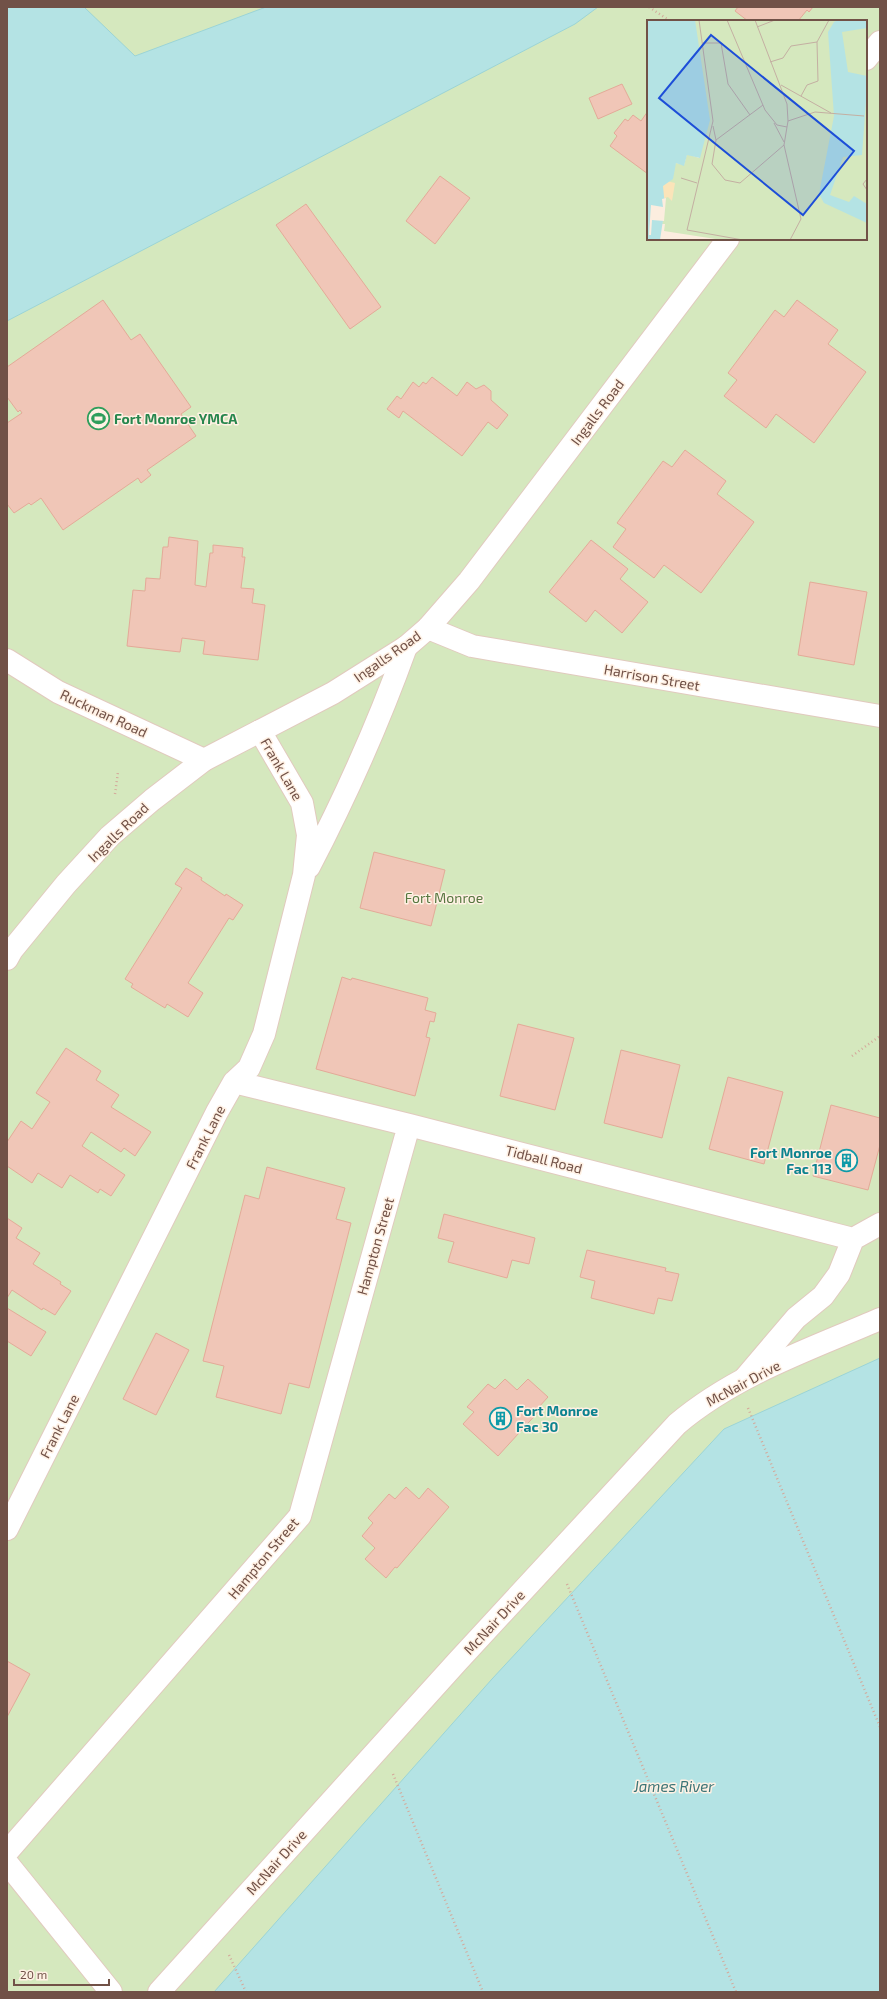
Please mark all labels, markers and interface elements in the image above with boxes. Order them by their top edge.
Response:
inset map [647,20,867,240]
street label: Ingalls Road [567,376,627,448]
sports icon: Fort Monroe YMCA [86,405,112,431]
place label: Fort Monroe YMCA [114,410,238,427]
street label: Ingalls Road [350,627,424,685]
street label: Harrison Street [603,660,701,694]
street label: Ruckman Road [58,685,150,741]
street label: Frank Lane [257,735,307,803]
street label: Ingalls Road [84,799,152,865]
park label: Fort Monroe [405,889,483,906]
street label: Frank Lane [182,1102,228,1172]
street label: Tidball Road [504,1141,584,1177]
place label: Fort Monroe Fac 113 [750,1144,832,1177]
building icon: Fort Monroe Fac 113 [834,1147,860,1173]
street label: Hampton Street [353,1195,397,1297]
street label: McNair Drive [703,1356,783,1410]
street label: Frank Lane [36,1391,82,1461]
place label: Fort Monroe Fac 30 [516,1402,598,1435]
building icon: Fort Monroe Fac 30 [487,1405,513,1431]
street label: Hampton Street [224,1514,302,1602]
street label: McNair Drive [460,1586,528,1658]
water label: James River [633,1777,715,1795]
street label: McNair Drive [242,1826,310,1898]
scale bar [14,1961,109,1987]
text: 20 m [20,1967,47,1981]

